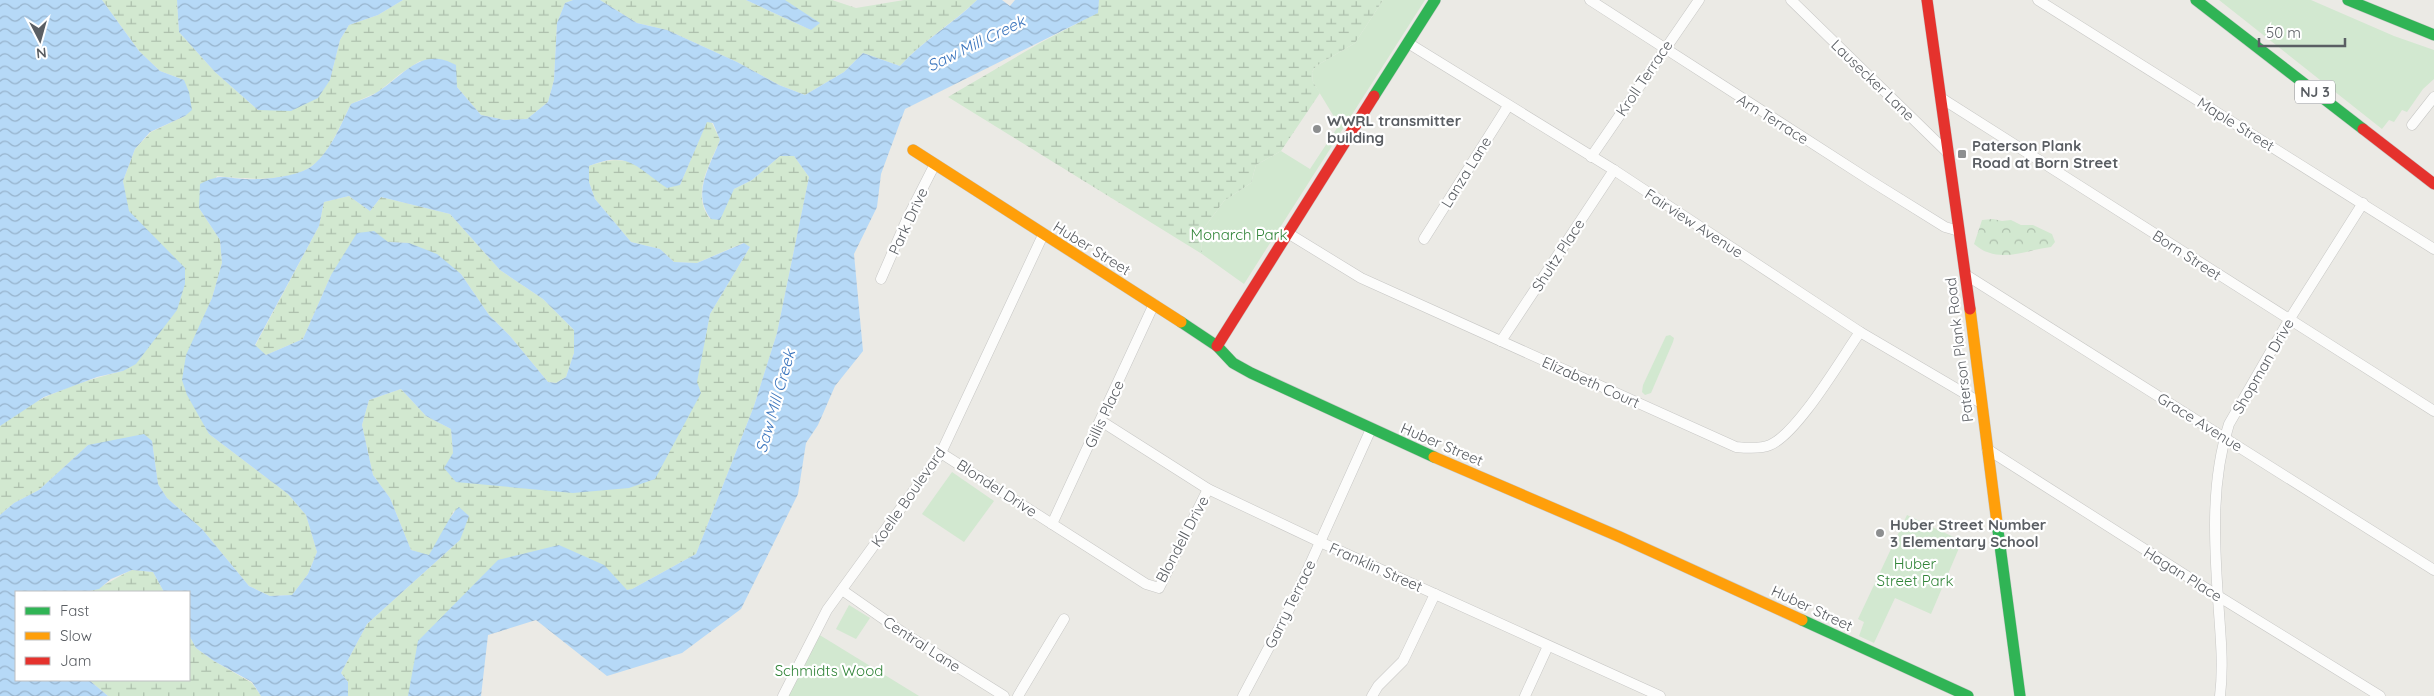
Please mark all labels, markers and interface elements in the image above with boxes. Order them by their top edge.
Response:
water label: Saw Mill Creek [924,10,1029,75]
north arrow [15,15,65,65]
scale bar [2259,15,2345,47]
text: 50 m [2266,23,2301,42]
street label: Lausecker Lane [1827,35,1919,125]
street label: Kroll Terrace [1612,36,1676,120]
text: N [35,43,47,62]
road number: NJ 3 [2295,80,2335,104]
street label: Arn Terrace [1734,90,1812,148]
street label: Maple Street [2194,93,2278,155]
place label: WWRL transmitter building [1327,111,1462,147]
marker: WWRL transmitter building [1311,123,1323,135]
street label: Lanza Lane [1437,133,1495,211]
place label: Paterson Plank Road at Born Street [1972,136,2118,172]
marker: Paterson Plank Road at Born Street [1956,148,1968,160]
street label: Park Drive [884,184,932,258]
street label: Fairview Avenue [1641,184,1747,262]
street label: Shultz Place [1527,215,1589,295]
street label: Huber Street [1050,217,1134,279]
park label: Monarch Park [1191,225,1287,244]
street label: Born Street [2149,226,2225,284]
street label: Paterson Plank Road [1941,277,1977,423]
street label: Shopman Drive [2228,315,2298,417]
water label: Saw Mill Creek [751,346,800,455]
street label: Elizabeth Court [1539,352,1643,412]
street label: Gillis Place [1080,377,1128,451]
street label: Grace Avenue [2154,388,2246,456]
street label: Huber Street [1398,418,1486,470]
street label: Koelle Boulevard [867,444,949,550]
street label: Blondel Drive [953,455,1041,521]
street label: Blondell Drive [1151,492,1213,586]
place label: Huber Street Number 3 Elementary School [1890,515,2047,551]
marker: Huber Street Number 3 Elementary School [1874,527,1886,539]
street label: Franklin Street [1326,538,1426,596]
street label: Hagan Place [2140,542,2226,606]
park label: Huber Street Park [1877,554,1953,590]
street label: Garry Terrace [1260,557,1320,651]
street label: Huber Street [1768,581,1856,635]
legend [15,591,190,681]
text: Fast [60,601,89,620]
street label: Central Lane [880,612,964,676]
text: Slow [60,626,92,645]
text: Jam [60,651,91,670]
park label: Schmidts Wood [775,661,883,680]

